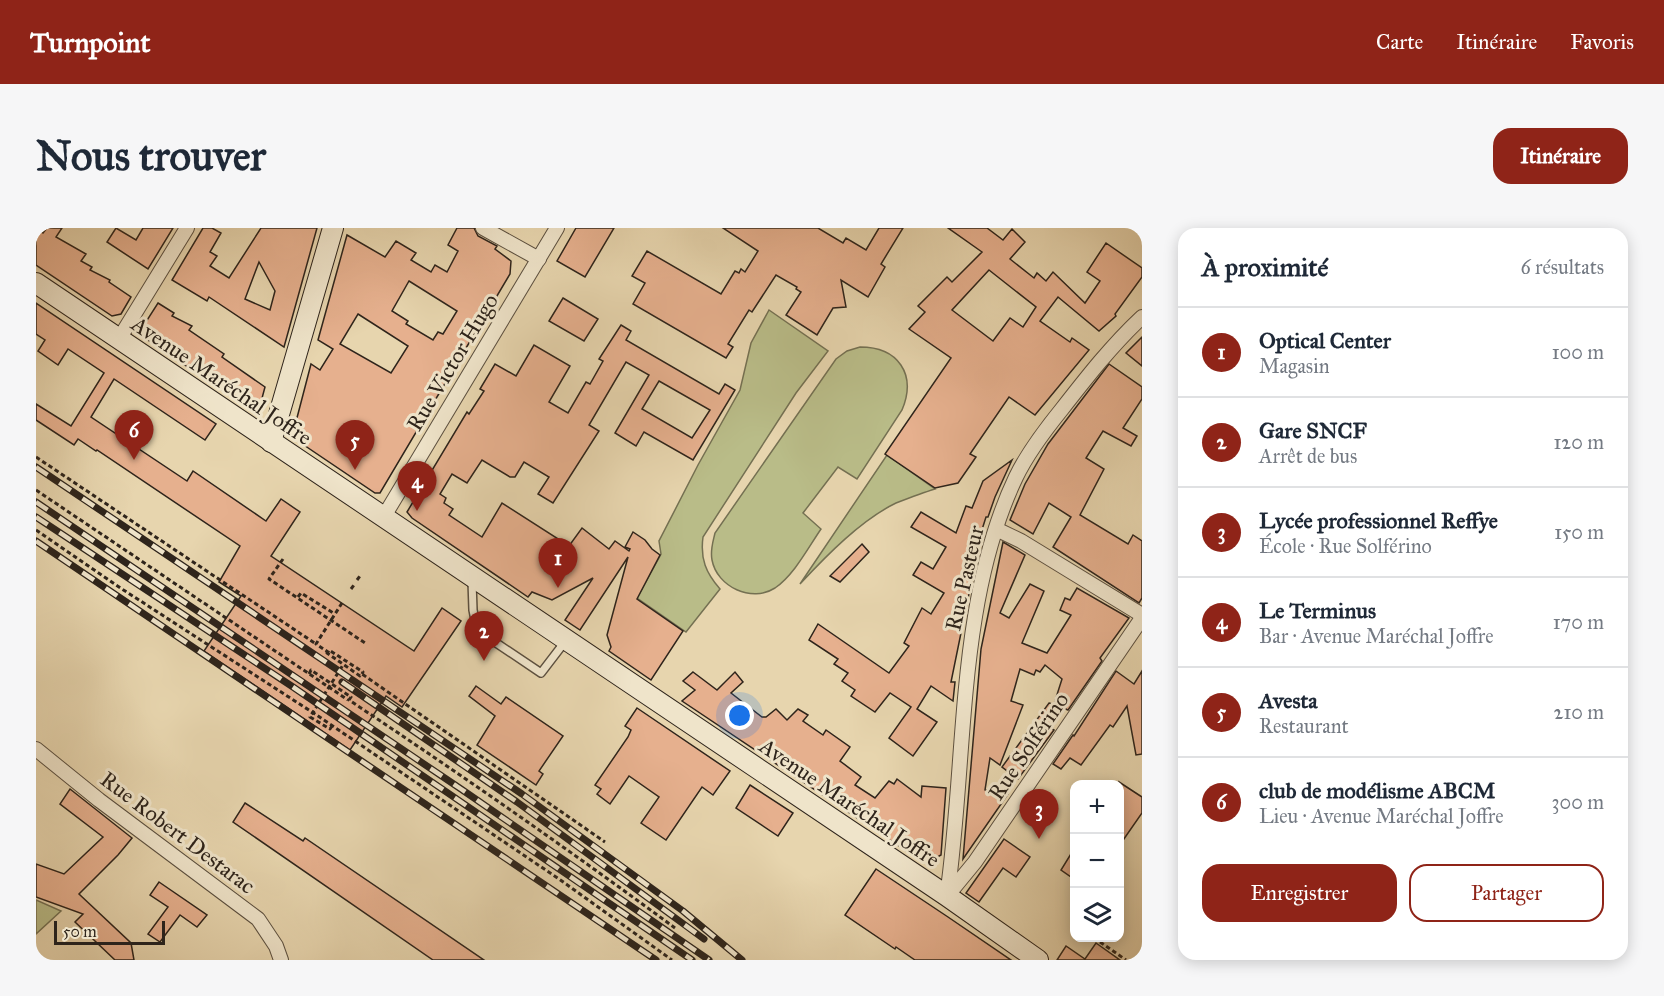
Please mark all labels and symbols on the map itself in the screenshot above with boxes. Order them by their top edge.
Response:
street label: Rue Victor Hugo [401,289,504,436]
street label: Avenue Maréchal Joffre [126,309,317,451]
pin: 6 [114,410,154,460]
pin: 5 [336,420,374,470]
pin: 4 [398,462,436,511]
street label: Rue Pasteur [939,522,990,633]
pin: 1 [538,538,578,588]
pin: 2 [464,612,504,661]
street label: Rue Solférino [982,687,1074,805]
your location [725,701,754,730]
street label: Avenue Maréchal Joffre [754,731,945,873]
street label: Rue Robert Destarac [95,765,260,899]
pin: 3 [1020,790,1058,839]
scale bar [54,918,165,946]

